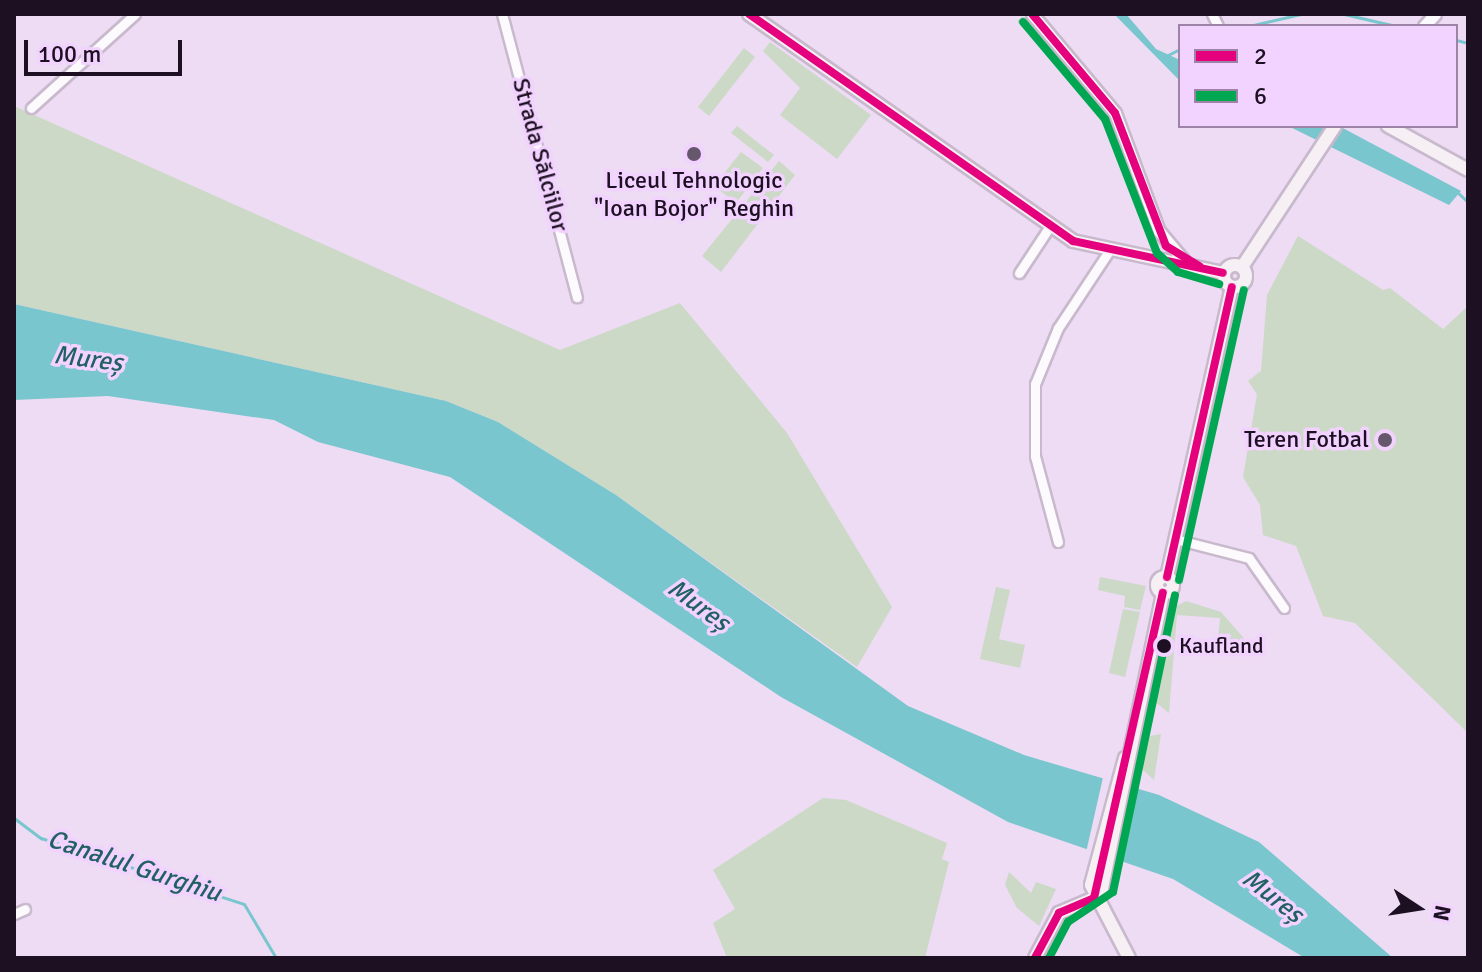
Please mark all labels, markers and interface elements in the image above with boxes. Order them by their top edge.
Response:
scale bar [28,24,186,74]
legend [1178,24,1458,128]
text: 100 m [38,39,101,69]
text: 2 [1254,41,1267,71]
street label: Strada Sălciilor [506,75,574,235]
text: 6 [1254,81,1267,111]
marker: Liceul Tehnologic "Ioan Bojor" Reghin [685,145,703,163]
place label: Liceul Tehnologic "Ioan Bojor" Reghin [594,167,794,223]
water label: Mureș [52,340,124,380]
place label: Teren Fotbal [1244,426,1369,454]
marker: Teren Fotbal [1376,431,1394,449]
water label: Mureș [661,573,735,639]
place label: Kaufland [1179,633,1264,659]
marker: Kaufland [1156,638,1172,654]
water label: Canalul Gurghiu [43,824,225,910]
water label: Mureș [1235,864,1309,930]
north arrow [1378,868,1458,948]
text: N [1427,903,1457,923]

